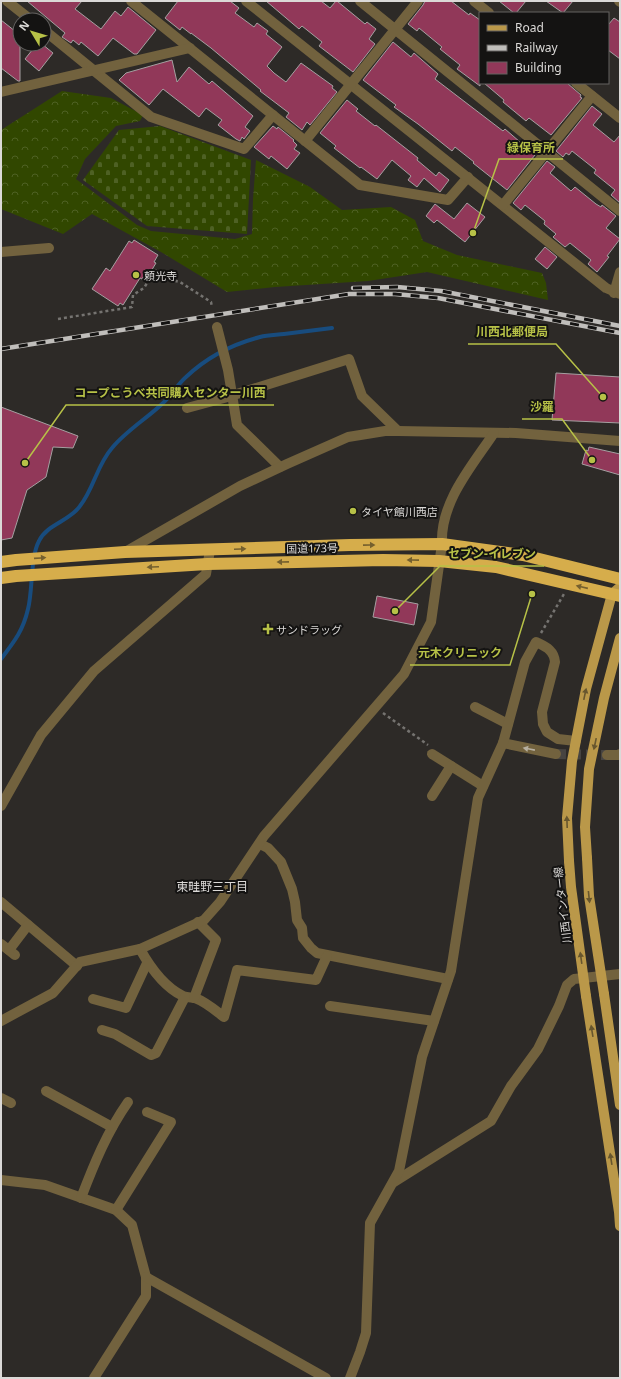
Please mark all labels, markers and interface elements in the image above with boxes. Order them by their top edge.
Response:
north arrow [12,12,52,52]
legend [479,12,609,84]
text: N [15,17,32,34]
text: Road [515,19,544,36]
text: Railway [515,39,559,56]
text: Building [515,59,562,76]
callout: 緑保育所 [499,135,563,159]
text: 緑保育所 [507,139,555,156]
place label: 頼光寺 [144,268,177,283]
marker: 頼光寺 [131,270,141,280]
callout: 川西北郵便局 [468,320,556,344]
text: 川西北郵便局 [476,323,548,340]
callout: コープこうべ共同購入センター川西 [66,381,274,405]
text: コープこうべ共同購入センター川西 [74,384,266,401]
callout: 沙羅 [522,395,562,419]
text: 沙羅 [530,398,554,415]
place label: タイヤ館川西店 [361,504,438,519]
marker: タイヤ館川西店 [348,506,358,516]
street label: 国道173号 [286,540,338,556]
one-way arrow [363,542,376,548]
callout: セブン-イレブン [440,542,544,566]
text: セブン-イレブン [448,545,536,562]
one-way arrow [234,546,247,552]
one-way arrow [34,554,46,561]
one-way arrow [407,557,419,564]
one-way arrow [276,559,289,565]
one-way arrow [147,564,159,571]
one-way arrow [576,584,588,590]
place label: サンドラッグ [276,622,342,637]
marker: サンドラッグ [263,624,273,634]
callout: 元木クリニック [410,641,510,665]
text: 元木クリニック [418,644,502,661]
one-way arrow [583,688,589,700]
one-way arrow [591,738,597,750]
one-way arrow [523,745,536,751]
one-way arrow [564,815,570,828]
street label: 川西インター線 [550,866,574,944]
district label: 東畦野三丁目 [176,878,248,895]
one-way arrow [586,891,593,903]
one-way arrow [578,951,584,964]
one-way arrow [589,1025,595,1037]
one-way arrow [608,1153,614,1165]

